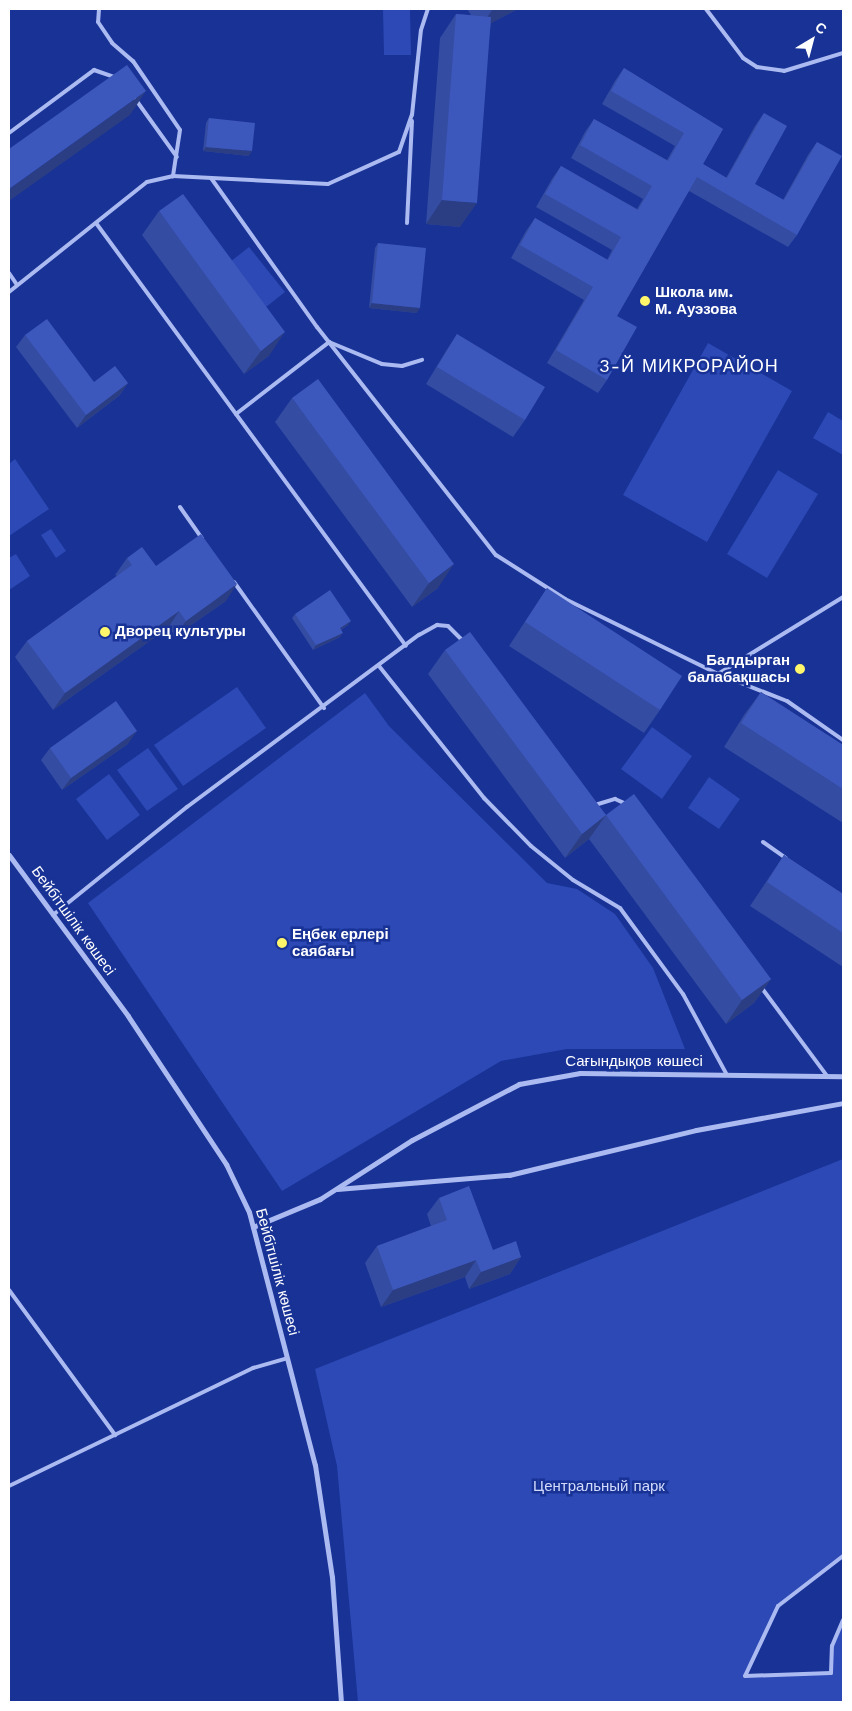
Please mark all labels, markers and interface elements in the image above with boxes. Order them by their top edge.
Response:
north arrow [787,15,837,65]
text: С [812,19,830,37]
place label: Школа им. М. Ауэзова [655,283,737,318]
marker: Школа им. М. Ауэзова [639,295,651,307]
district label: 3-Й МИКРОРАЙОН [597,355,781,377]
place label: Дворец культуры [115,623,246,641]
marker: Дворец культуры [99,626,111,638]
place label: Балдырган балабақшасы [687,651,790,686]
marker: Балдырган балабақшасы [794,663,806,675]
street label: Бейбітшілік көшесі [27,863,119,979]
place label: Еңбек ерлері саябағы [292,925,389,960]
marker: Еңбек ерлері саябағы [276,937,288,949]
street label: Сағындықов көшесі [565,1053,703,1071]
street label: Бейбітшілік көшесі [251,1207,303,1337]
park label: Центральный парк [533,1478,665,1496]

